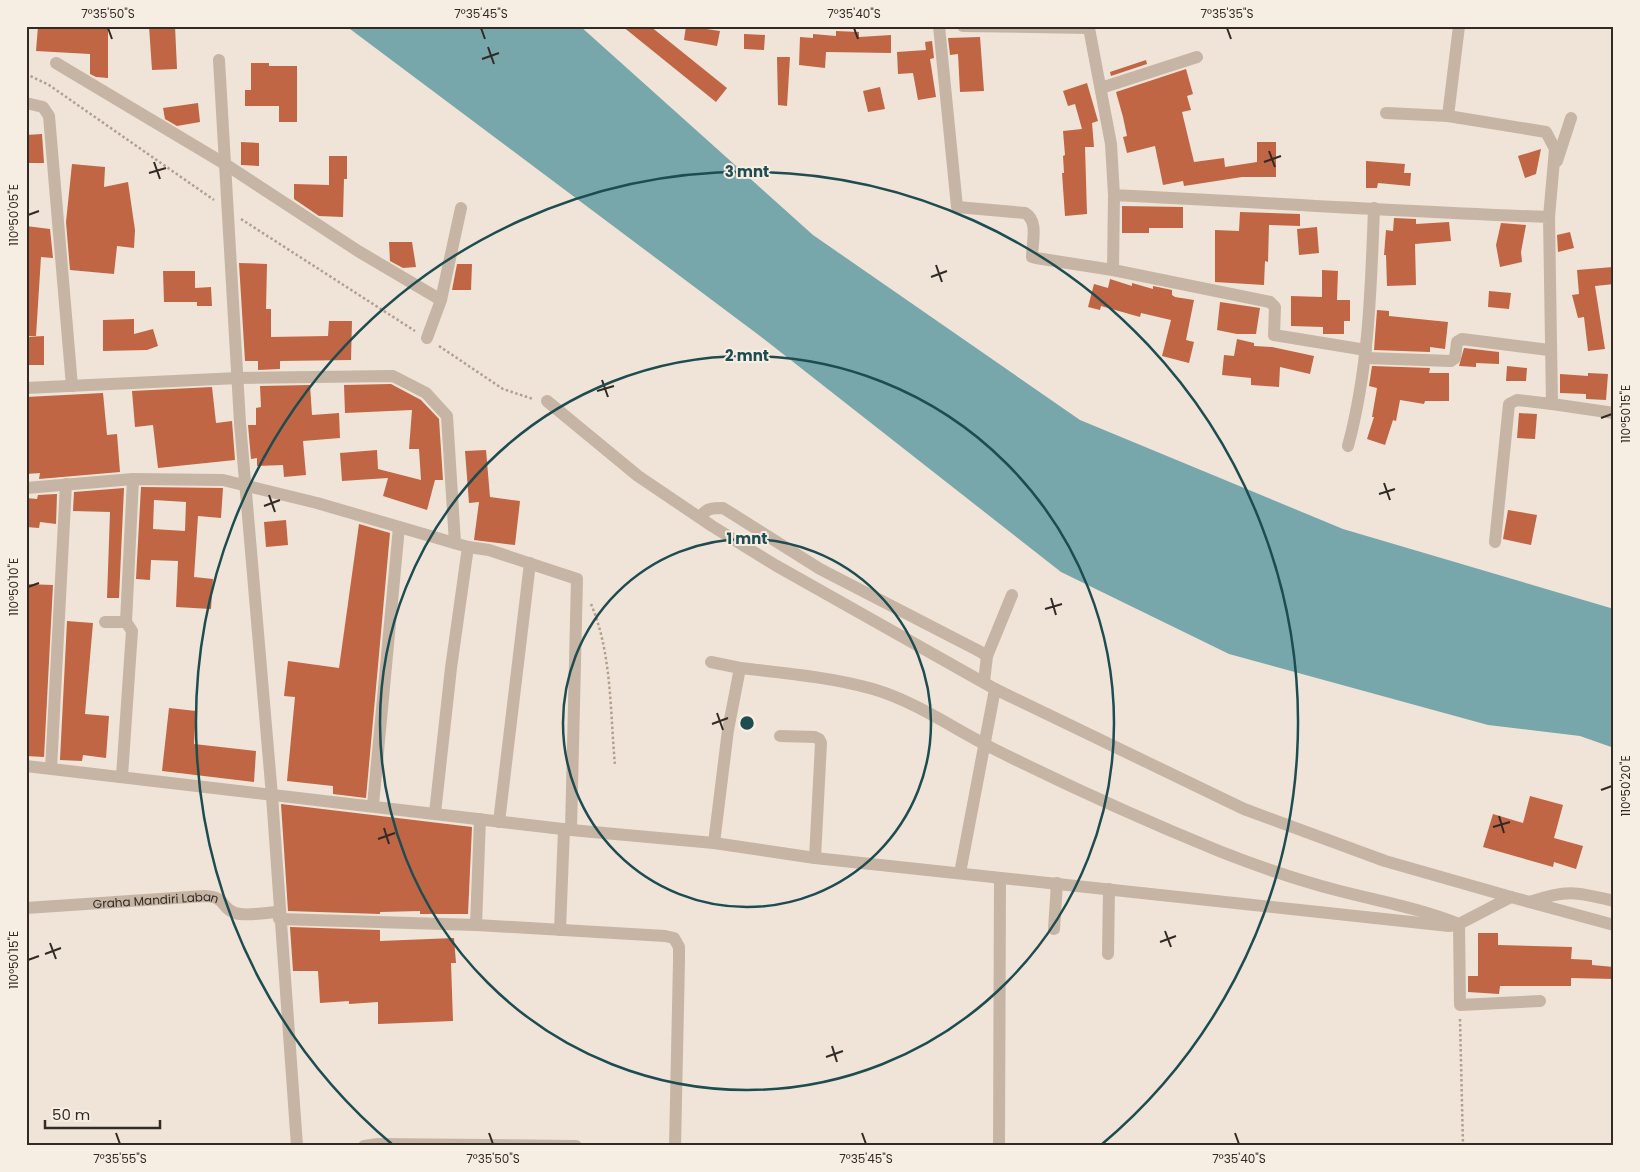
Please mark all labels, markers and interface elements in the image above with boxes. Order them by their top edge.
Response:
text: 7°35'50"S [81,5,135,22]
text: 7°35'45"S [454,5,508,22]
text: 7°35'40"S [827,5,881,22]
text: 7°35'35"S [1200,5,1254,22]
text: 3 mnt [725,161,769,182]
text: 110°50'05"E [5,184,22,246]
text: 2 mnt [725,345,769,366]
text: 110°50'15"E [1617,385,1634,443]
text: 1 mnt [727,528,767,549]
text: 110°50'10"E [5,558,22,616]
centre of rings [738,714,756,732]
text: 110°50'20"E [1617,755,1634,817]
street label: Graha Mandiri Laban [92,887,221,912]
text: 110°50'15"E [5,931,22,989]
scale bar [45,1097,160,1129]
text: 50 m [52,1104,90,1125]
text: 7°35'55"S [93,1150,147,1167]
text: 7°35'50"S [466,1150,520,1167]
text: 7°35'45"S [839,1150,893,1167]
text: 7°35'40"S [1212,1150,1266,1167]

